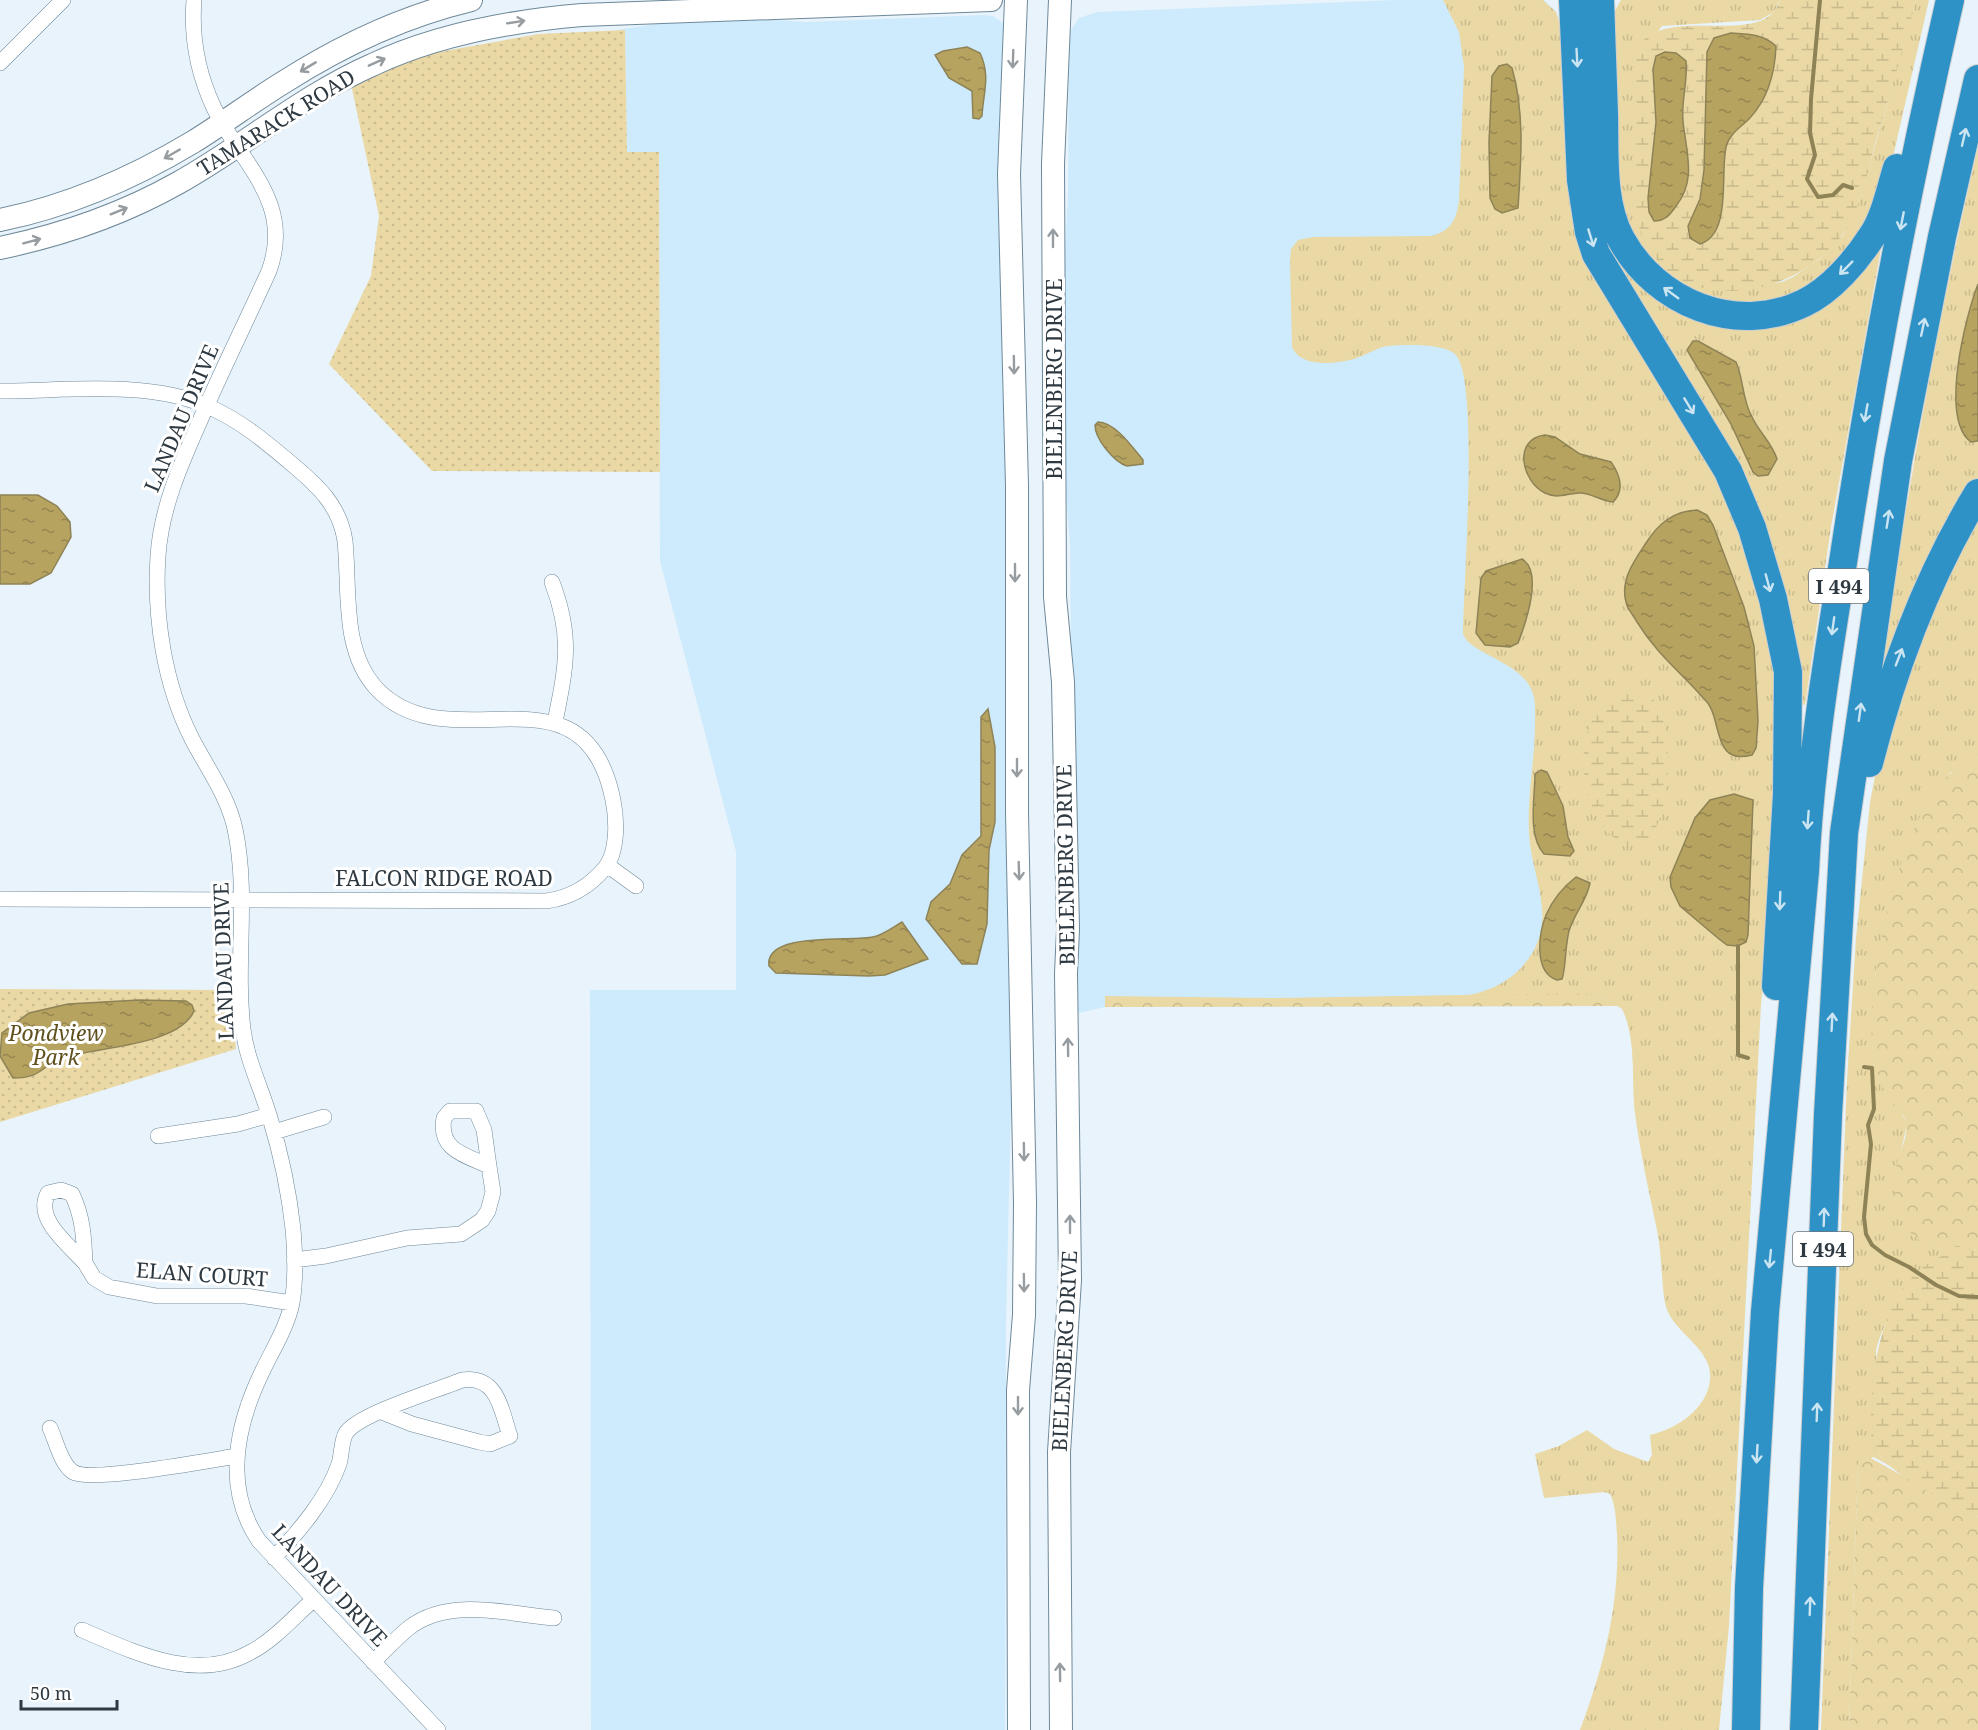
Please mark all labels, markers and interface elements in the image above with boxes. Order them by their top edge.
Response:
one-way arrow [506,16,526,27]
one-way arrow [1008,48,1019,68]
one-way arrow [1571,48,1582,68]
one-way arrow [368,56,386,68]
street label: TAMARACK ROAD [192,62,360,182]
one-way arrow [300,62,317,74]
one-way arrow [1959,127,1970,147]
one-way arrow [164,149,182,160]
one-way arrow [110,205,128,216]
one-way arrow [1896,211,1907,231]
one-way arrow [1586,228,1597,247]
one-way arrow [1048,229,1059,249]
one-way arrow [23,234,42,246]
one-way arrow [1839,260,1854,275]
street label: BIELENBERG DRIVE [1040,278,1068,480]
one-way arrow [1663,287,1679,299]
one-way arrow [1918,318,1929,338]
street label: LANDAU DRIVE [137,340,225,496]
one-way arrow [1008,355,1020,375]
one-way arrow [1683,397,1695,414]
one-way arrow [1861,403,1872,422]
one-way arrow [1883,510,1894,529]
one-way arrow [1009,562,1021,582]
road number: I 494 [1809,569,1869,603]
one-way arrow [1763,573,1775,592]
one-way arrow [1827,616,1838,636]
one-way arrow [1894,648,1905,667]
one-way arrow [1855,703,1866,723]
one-way arrow [1011,757,1023,777]
street label: BIELENBERG DRIVE [1049,764,1081,966]
one-way arrow [1802,809,1813,829]
one-way arrow [1013,861,1024,881]
street label: FALCON RIDGE ROAD [335,864,553,892]
street label: LANDAU DRIVE [206,882,240,1040]
one-way arrow [1774,891,1785,911]
one-way arrow [1826,1012,1837,1032]
park label: Pondview Park [7,1019,104,1071]
one-way arrow [1062,1038,1073,1058]
one-way arrow [1018,1141,1029,1161]
one-way arrow [1818,1207,1830,1227]
one-way arrow [1064,1214,1076,1234]
road number: I 494 [1793,1232,1853,1266]
one-way arrow [1764,1249,1775,1269]
street label: BIELENBERG DRIVE [1045,1250,1083,1452]
street label: ELAN COURT [135,1255,269,1293]
one-way arrow [1018,1272,1030,1292]
one-way arrow [1012,1396,1024,1416]
one-way arrow [1812,1402,1823,1422]
one-way arrow [1751,1443,1762,1463]
street label: LANDAU DRIVE [266,1518,394,1652]
one-way arrow [1804,1597,1815,1617]
one-way arrow [1054,1662,1066,1682]
scale bar [21,1673,117,1711]
text: 50 m [30,1681,72,1705]

